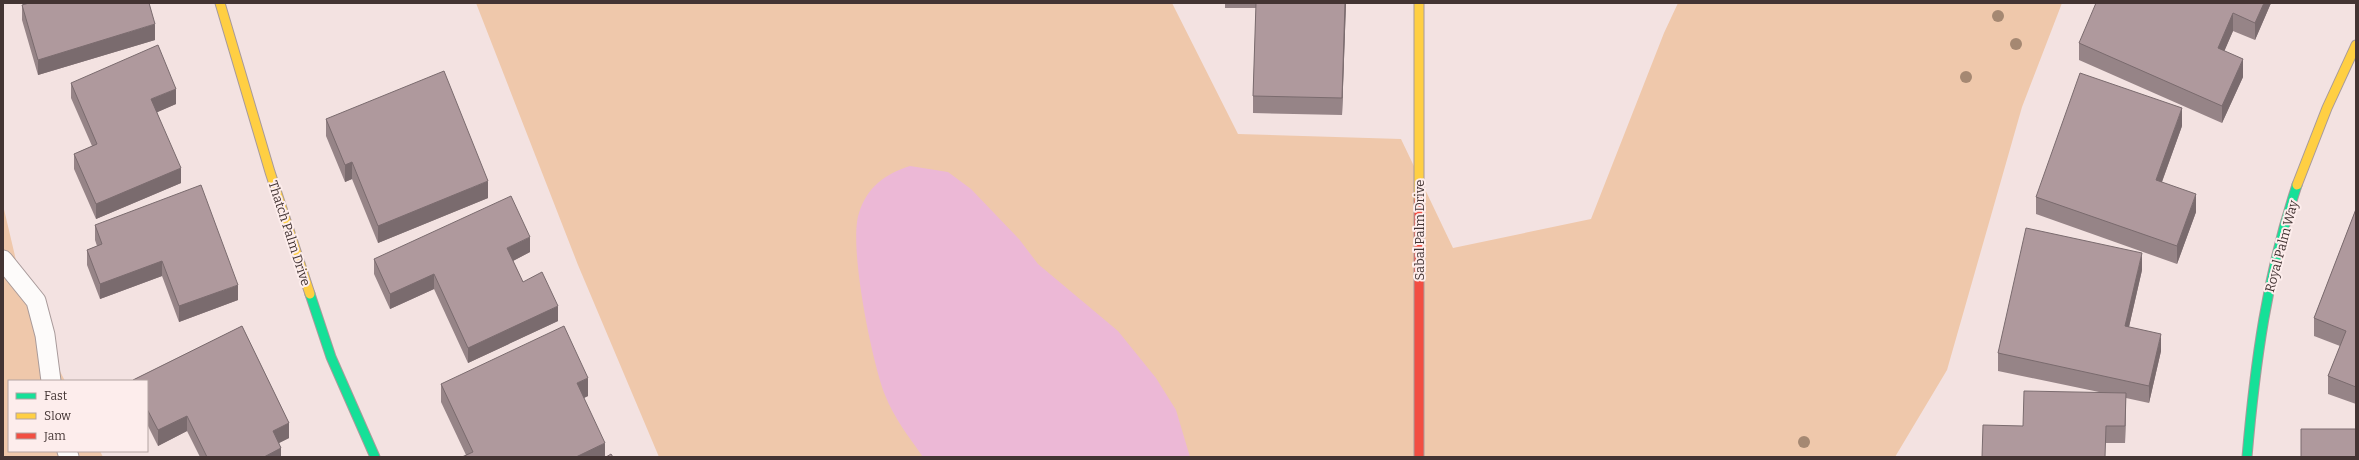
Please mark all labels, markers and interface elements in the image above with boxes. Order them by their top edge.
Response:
street label: Thatch Palm Drive [265,179,314,288]
street label: Sabal Palm Drive [1412,180,1427,280]
street label: Royal Palm Way [2262,198,2301,294]
legend [8,380,148,452]
text: Fast [44,389,68,403]
text: Slow [44,409,71,423]
text: Jam [43,429,66,443]

